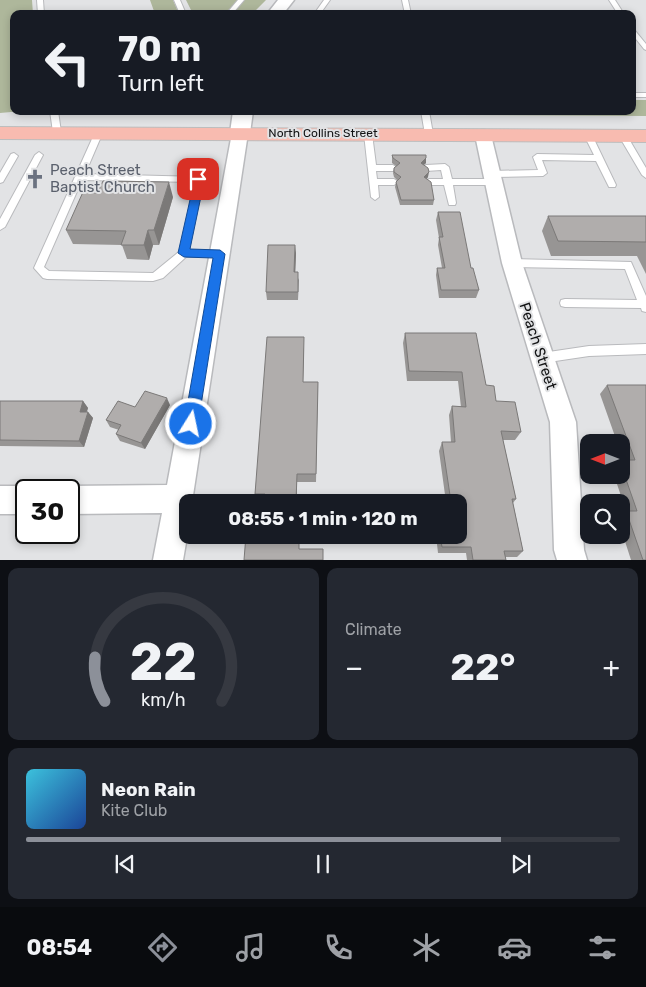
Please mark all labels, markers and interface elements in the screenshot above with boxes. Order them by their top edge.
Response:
text: 70 m [118,28,201,70]
icon: left [35,30,100,95]
text: Turn left [118,70,204,97]
street label: North Collins Street [268,126,378,140]
pin [177,158,219,200]
place label: Peach Street Baptist Church [50,161,155,196]
icon: arrive [184,165,212,193]
church icon: Peach Street Baptist Church [24,168,46,190]
street label: Peach Street [515,300,561,392]
position arrow [164,397,216,449]
north arrow [580,434,630,484]
map controls [580,434,630,544]
speed limit sign: 30 [15,479,80,544]
button: search [580,494,630,544]
text: 08:55 · 1 min · 120 m [228,507,418,530]
text: Climate [345,620,402,639]
text: 22 [130,631,197,693]
text: 22° [450,644,515,690]
text: − [345,651,363,684]
text: + [603,651,620,684]
text: km/h [141,689,186,710]
text: Neon Rain [101,778,196,801]
text: Kite Club [101,801,167,820]
icon: previous [111,850,139,878]
icon: pause [309,850,337,878]
icon: next [507,850,535,878]
icon: directions [145,930,180,965]
icon: music [233,930,268,965]
icon: phone [321,930,356,965]
icon: climate [409,930,444,965]
icon: car [497,930,532,965]
icon: filters [585,930,620,965]
text: 08:54 [26,934,92,961]

